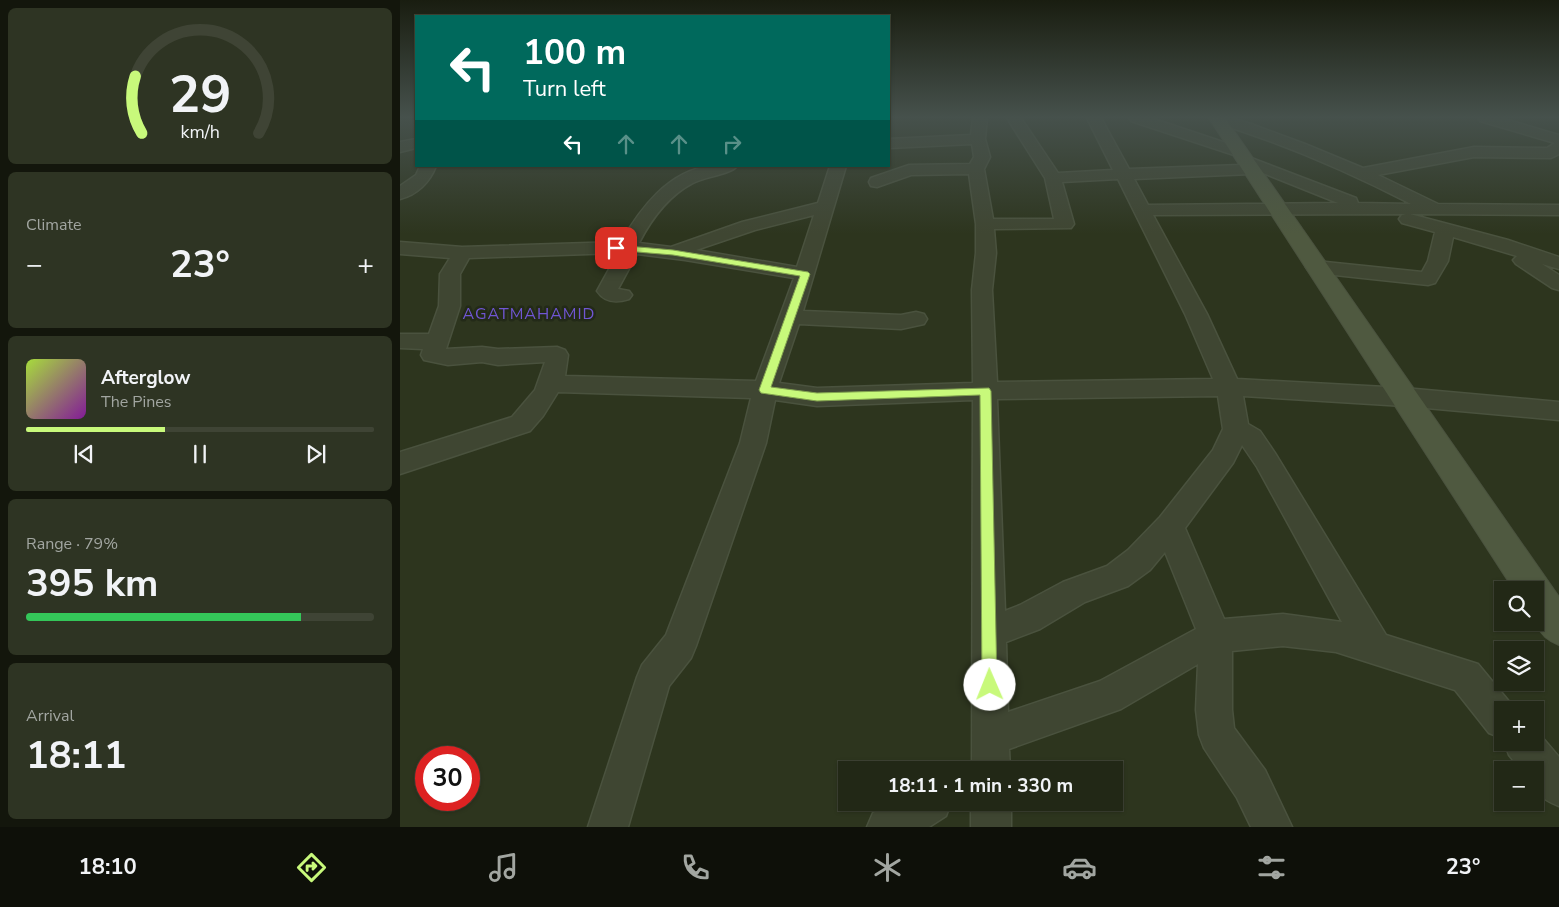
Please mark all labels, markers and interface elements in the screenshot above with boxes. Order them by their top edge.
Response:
text: 100 m [523,29,626,76]
icon: left [440,35,505,100]
text: 29 [169,59,231,130]
text: Turn left [523,74,606,104]
text: km/h [180,120,220,144]
icon: left [559,130,587,158]
icon: ahead [612,130,640,158]
icon: ahead [665,130,693,158]
icon: right [718,130,746,158]
text: Climate [26,214,81,236]
pin [595,227,637,269]
icon: arrive [602,234,630,262]
text: 23° [170,239,230,290]
text: − [26,246,43,284]
text: + [357,246,374,284]
district label: AGATMAHAMID [463,303,596,325]
text: Afterglow [101,365,191,391]
text: The Pines [101,391,171,413]
icon: previous [70,440,98,468]
icon: pause [186,440,214,468]
icon: next [302,440,330,468]
text: Range · 79% [26,533,118,555]
text: 395 km [26,558,158,609]
map controls [1494,581,1544,811]
button: search [1494,581,1544,631]
button: layers [1494,641,1544,691]
position arrow [963,658,1015,710]
button: + [1494,701,1544,751]
text: Arrival [26,705,74,727]
text: 18:11 [26,730,127,781]
speed limit sign: 30 [415,746,480,811]
button: − [1494,761,1544,811]
text: 18:11 · 1 min · 330 m [888,773,1073,799]
icon: directions [294,850,329,885]
icon: music [486,850,521,885]
icon: phone [678,850,713,885]
icon: climate [870,850,905,885]
icon: car [1062,850,1097,885]
icon: filters [1254,850,1289,885]
text: 18:10 [78,852,137,882]
text: 23° [1446,852,1480,882]

